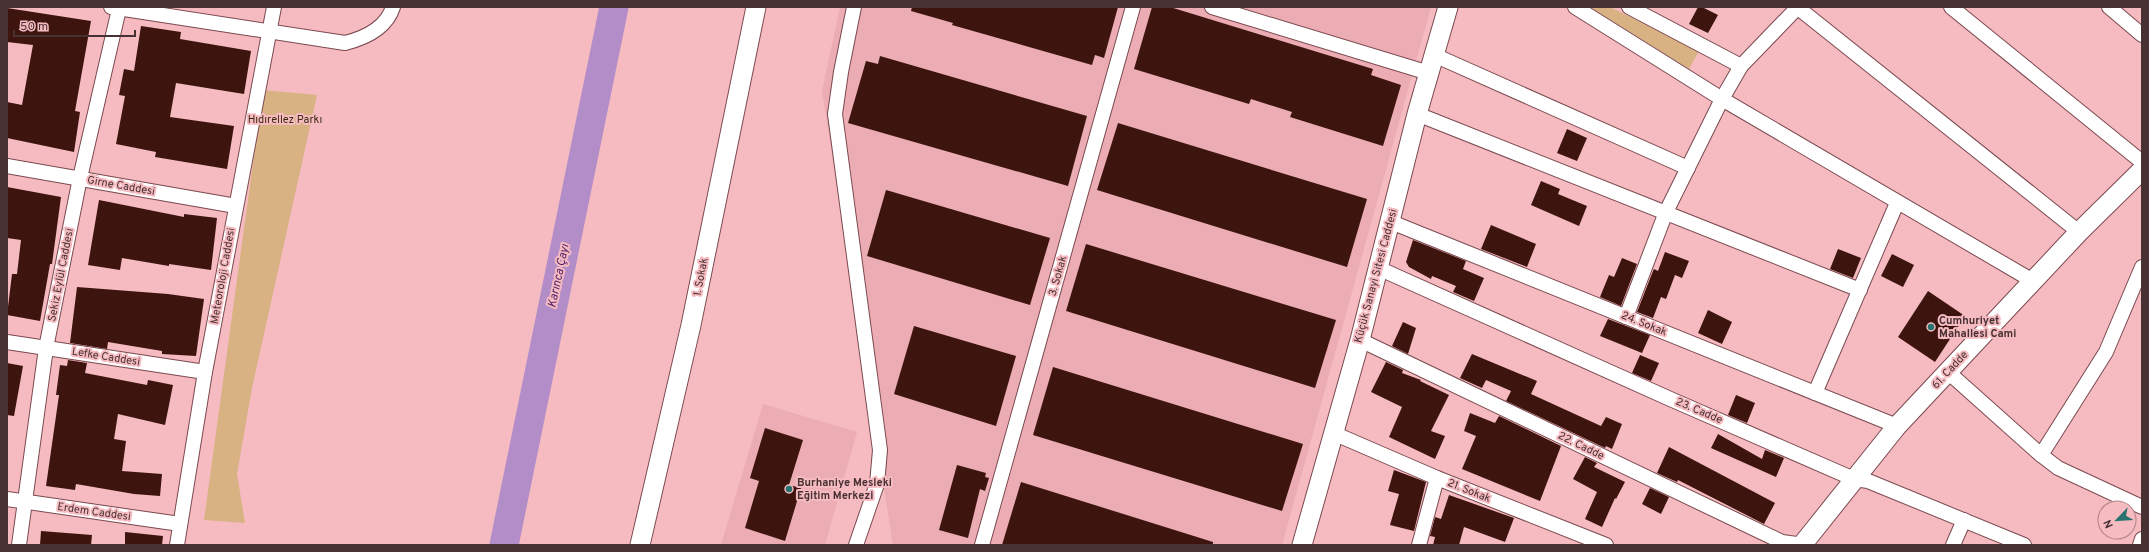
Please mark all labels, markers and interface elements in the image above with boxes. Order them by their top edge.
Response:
scale bar [14,12,135,38]
text: 50 m [20,19,48,35]
park label: Hıdırellez Parkı [248,113,322,127]
street label: Girne Caddesi [86,173,156,199]
street label: Küçük Sanayi Sitesi Caddesi [1351,207,1401,345]
street label: Sekiz Eylül Caddesi [45,227,77,323]
street label: Meteoroloji Caddesi [208,227,238,325]
water label: Karınca Çayı [544,242,574,309]
street label: 3. Sokak [1046,254,1070,298]
street label: 1. Sokak [690,256,712,297]
street label: 24. Sokak [1619,308,1669,340]
place label: Cumhuriyet Mahallesi Cami [1939,314,2016,341]
marker: Cumhuriyet Mahallesi Cami [1926,322,1936,332]
street label: Lefke Caddesi [71,345,141,369]
street label: 61. Cadde [1929,348,1971,392]
street label: 23. Cadde [1673,395,1725,427]
street label: 22. Cadde [1556,429,1607,463]
place label: Burhaniye Mesleki Eğitim Merkezi [797,476,892,503]
street label: 21. Sokak [1445,476,1493,506]
marker: Burhaniye Mesleki Eğitim Merkezi [784,484,794,494]
street label: Erdem Caddesi [56,500,132,524]
north arrow [2097,500,2137,540]
text: N [2101,517,2117,530]

